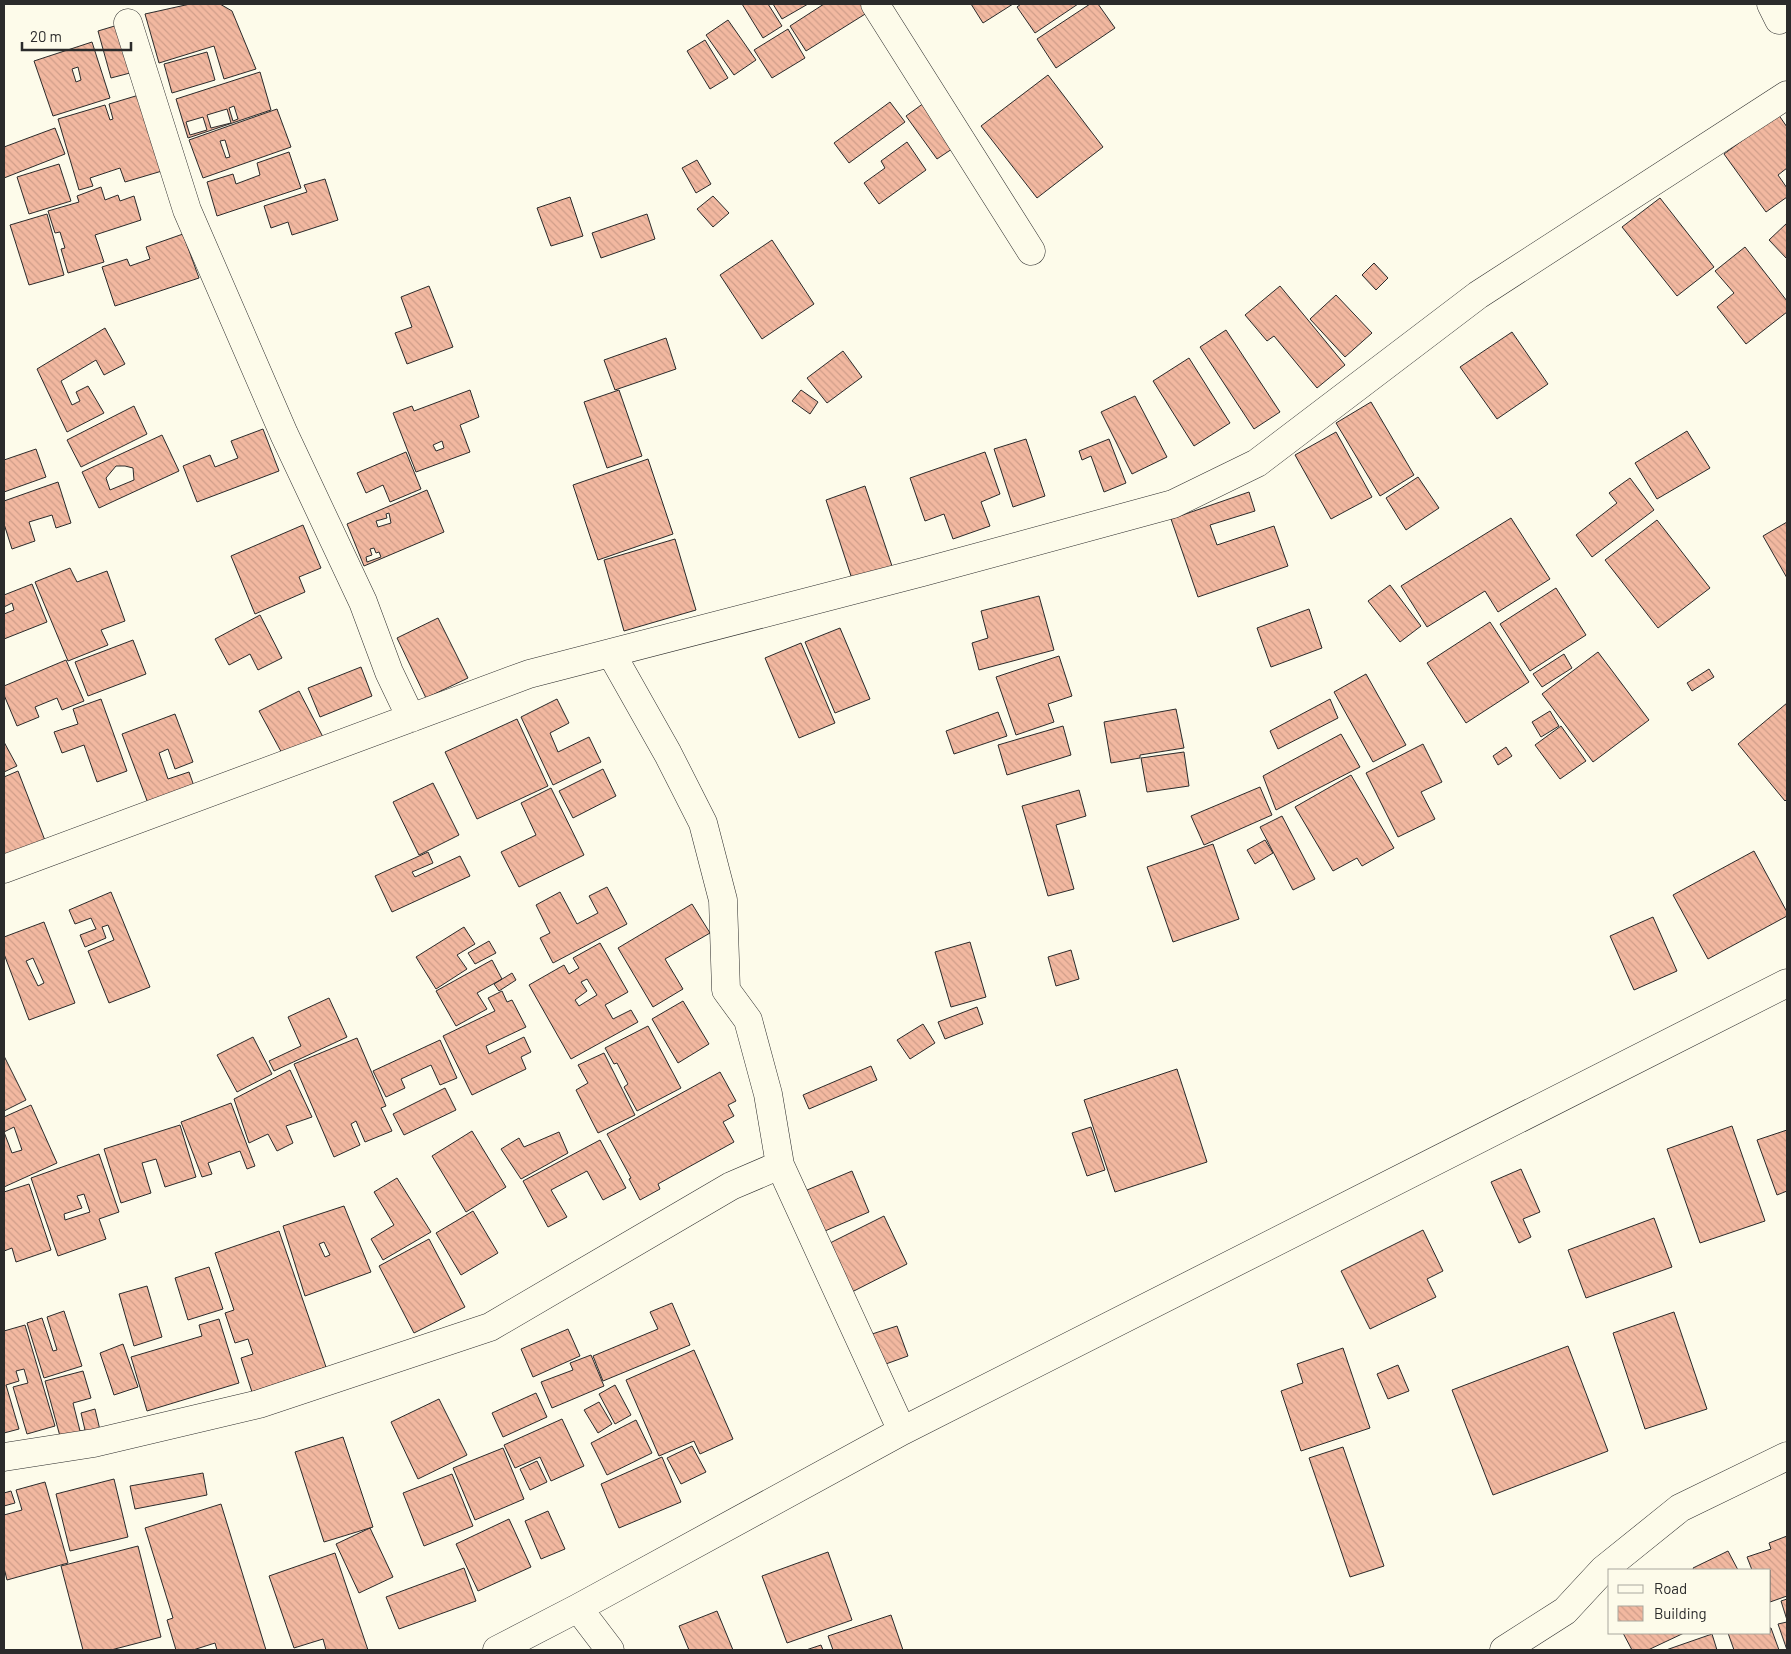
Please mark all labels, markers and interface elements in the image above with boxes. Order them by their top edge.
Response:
scale bar [22,20,131,52]
text: 20 m [30,27,62,45]
legend [1608,1569,1771,1634]
text: Road [1654,1579,1687,1597]
text: Building [1654,1604,1707,1622]

